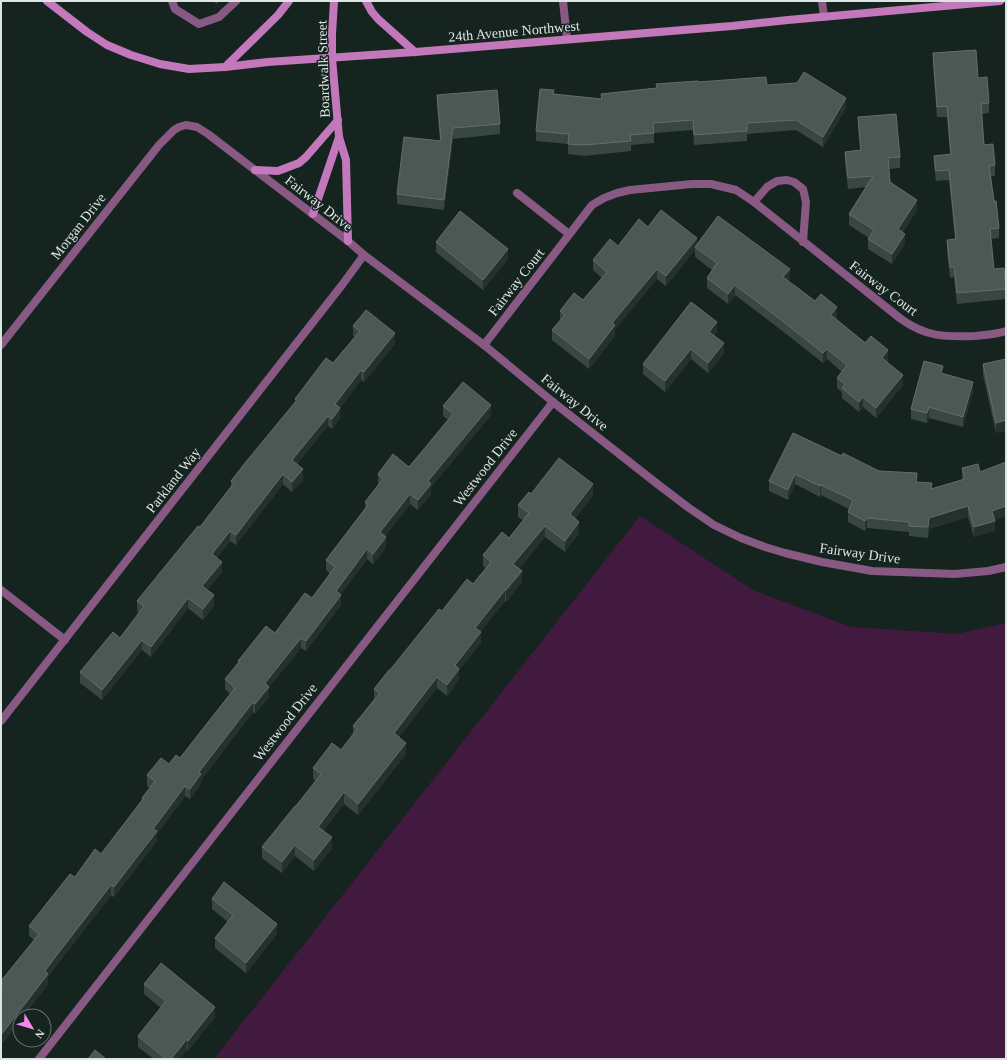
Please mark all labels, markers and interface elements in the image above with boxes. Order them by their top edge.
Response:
street label: 24th Avenue Northwest [448,18,581,45]
street label: Boardwalk Street [314,20,333,118]
street label: Fairway Drive [282,172,355,234]
street label: Morgan Drive [48,190,109,262]
street label: Fairway Court [485,246,547,319]
street label: Fairway Court [847,258,921,319]
street label: Fairway Drive [538,371,611,434]
street label: Westwood Drive [451,426,520,509]
street label: Parkland Way [143,445,203,516]
street label: Fairway Drive [819,540,901,567]
street label: Westwood Drive [251,681,320,764]
north arrow [12,1008,52,1048]
text: N [33,1027,47,1041]

